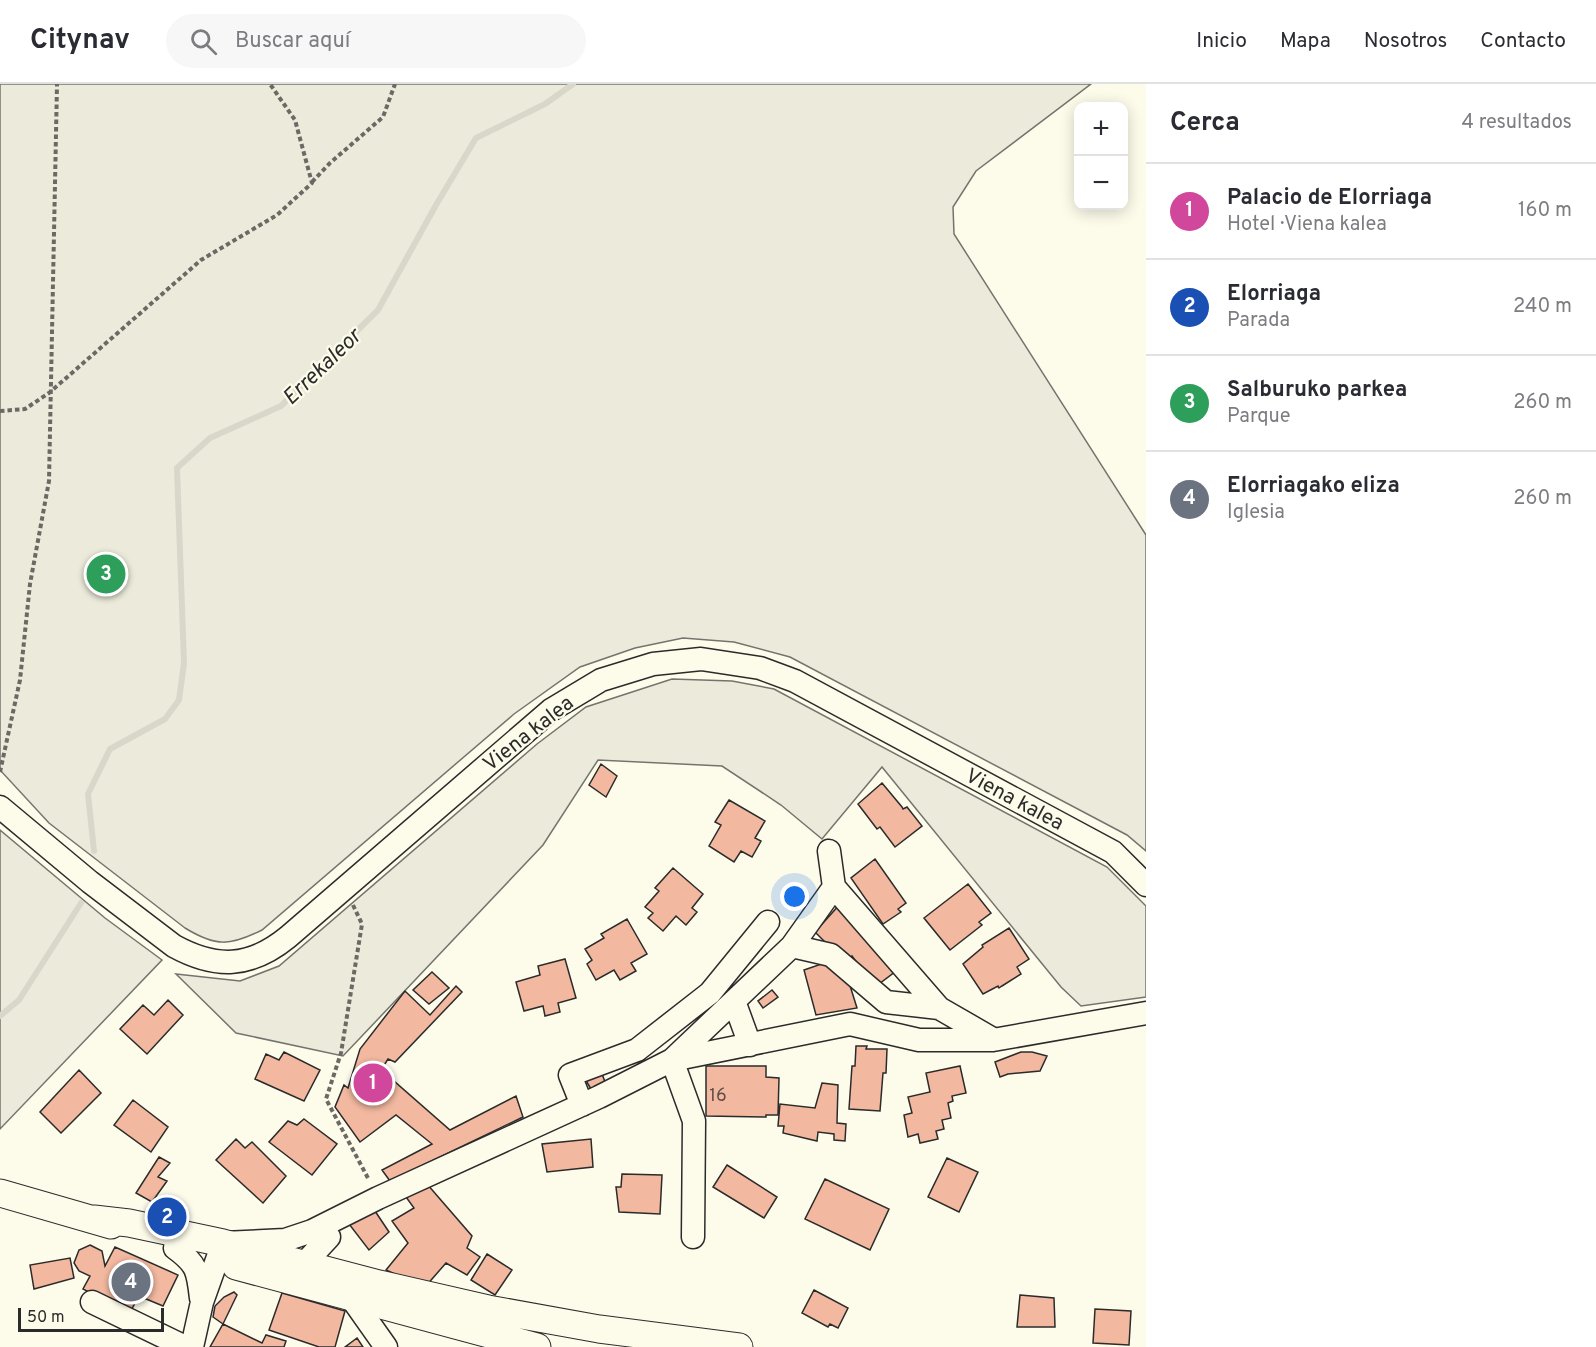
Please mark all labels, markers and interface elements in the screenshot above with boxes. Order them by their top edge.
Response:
search box [166,14,586,68]
text: Citynav [30,23,130,59]
icon: search [187,25,220,58]
text: Buscar aquí [235,28,350,55]
text: Inicio [1196,28,1247,55]
text: Mapa [1280,28,1331,55]
text: Nosotros [1364,28,1447,55]
text: Contacto [1480,28,1566,55]
map controls [1074,102,1128,210]
button: + [1074,102,1128,156]
text: Cerca [1170,107,1240,140]
text: 4 resultados [1462,110,1572,136]
button: − [1074,156,1128,210]
text: Palacio de Elorriaga [1227,185,1432,212]
text: 1 [1186,198,1194,224]
text: 160 m [1518,198,1572,224]
text: Hotel · Viena kalea [1227,212,1387,238]
text: Elorriaga [1227,281,1321,308]
text: 2 [1183,294,1196,320]
text: 240 m [1513,294,1572,320]
text: Parada [1227,308,1290,334]
water label: Errekaleor [278,323,369,412]
text: Salburuko parkea [1227,377,1407,404]
text: 3 [1184,390,1196,416]
text: 260 m [1513,390,1572,416]
text: Parque [1227,404,1290,430]
text: Elorriagako eliza [1227,473,1400,500]
text: 4 [1183,486,1196,512]
text: 260 m [1513,486,1572,512]
text: Iglesia [1227,500,1285,526]
pin: 3 [86,552,126,596]
street label: Viena kalea [478,690,580,778]
street label: Viena kalea [960,763,1068,838]
your location [780,882,809,911]
pin: 1 [354,1060,392,1106]
house number: 16 [709,1085,727,1108]
pin: 2 [148,1194,186,1240]
pin: 4 [112,1260,150,1304]
scale bar [18,1305,164,1332]
text: 50 m [27,1308,65,1328]

